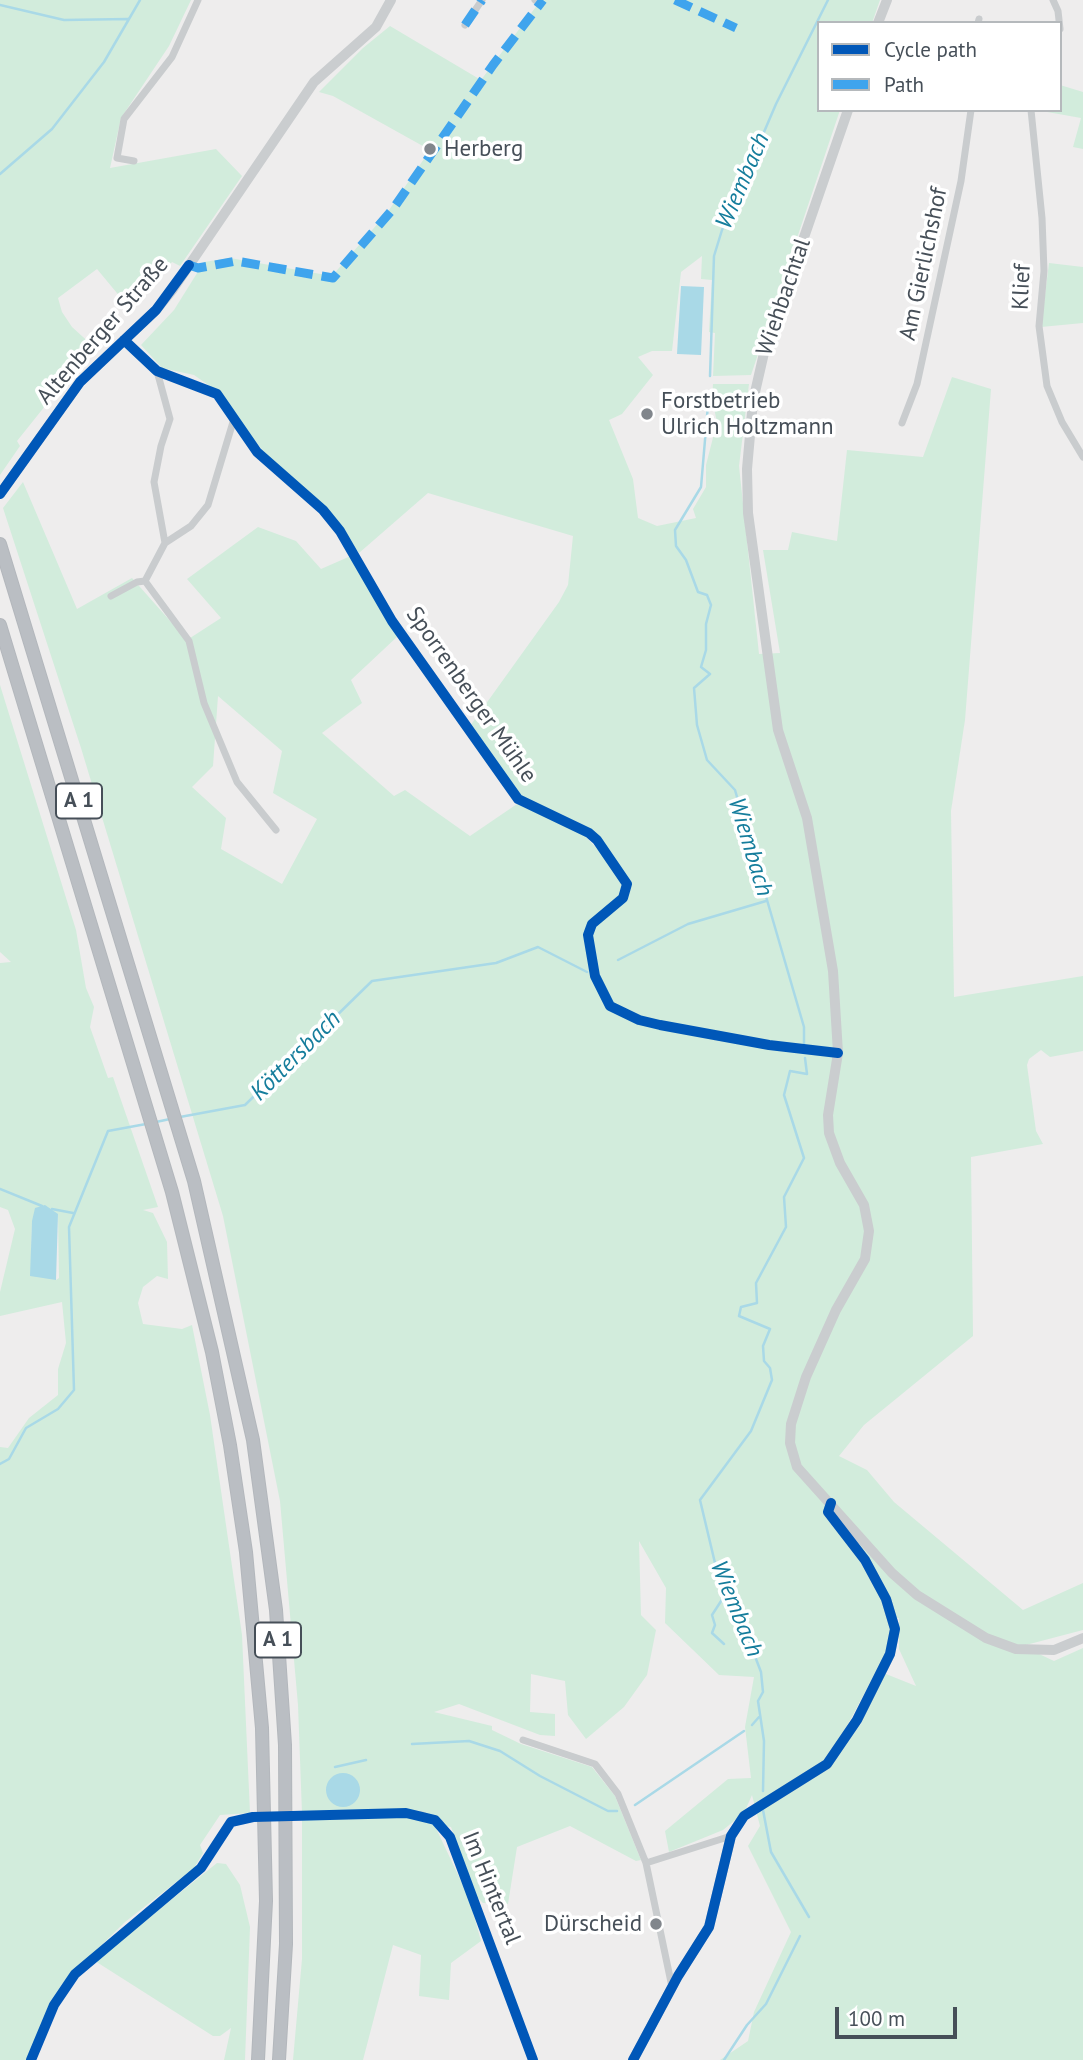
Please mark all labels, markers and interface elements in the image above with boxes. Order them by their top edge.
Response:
legend [817,21,1062,112]
text: Cycle path [884,36,977,63]
text: Path [884,71,924,98]
water label: Wiembach [710,129,776,233]
place label: Herberg [444,135,523,163]
marker: Herberg [422,141,438,157]
street label: Am Gierlichshof [894,185,954,343]
street label: Wiehbachtal [751,235,817,359]
street label: Altenberger Straße [31,252,175,410]
street label: Klief [1007,263,1037,311]
place label: Forstbetrieb Ulrich Holtzmann [661,387,834,441]
marker: Forstbetrieb Ulrich Holtzmann [639,406,655,422]
street label: Sporrenberger Mühle [400,602,542,788]
road number: A 1 [56,784,102,818]
water label: Wiembach [721,794,779,900]
water label: Köttersbach [245,1005,347,1107]
water label: Wiembach [704,1557,768,1661]
road number: A 1 [255,1622,301,1658]
street label: Im Hintertal [456,1827,526,1949]
place label: Dürscheid [544,1910,642,1938]
marker: Dürscheid [648,1916,664,1932]
scale bar [838,1994,960,2038]
text: 100 m [848,2005,905,2032]

